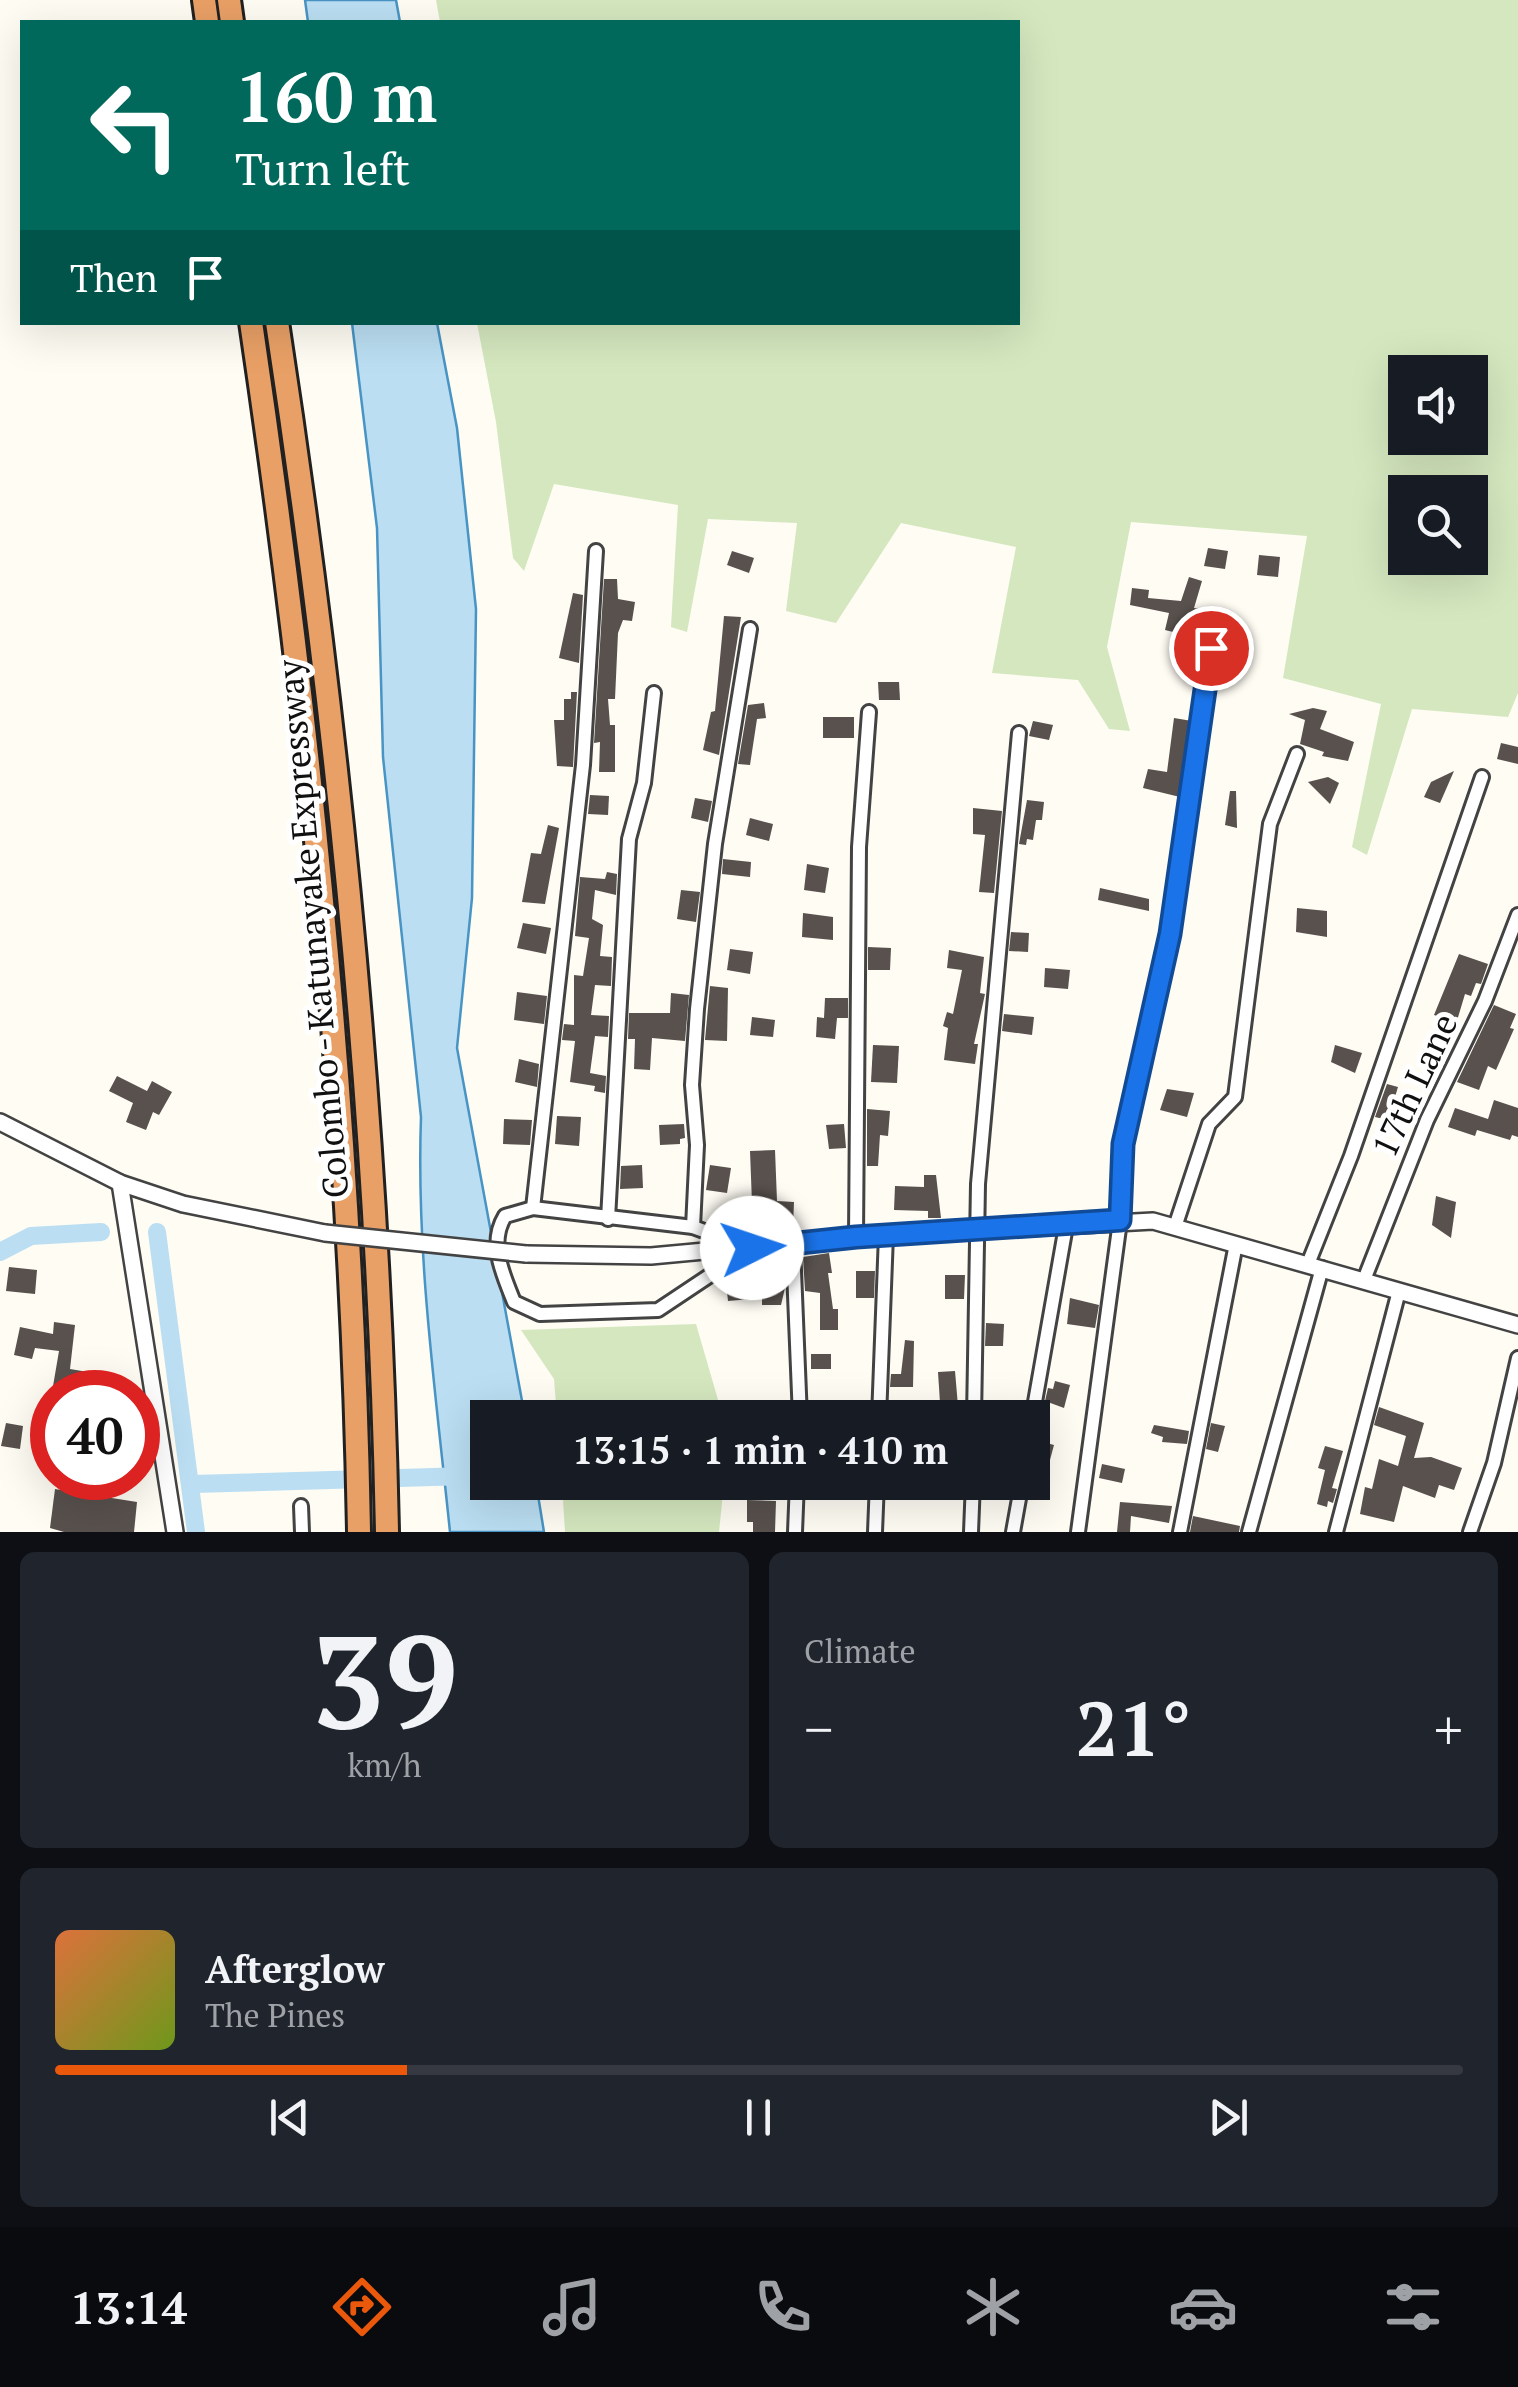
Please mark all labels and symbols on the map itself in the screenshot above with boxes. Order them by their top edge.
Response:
pin [1169,606,1254,691]
street label: Colombo - Katunayake Expressway [265,657,358,1200]
street label: 17th Lane [1361,1006,1467,1164]
position arrow [700,1196,804,1300]
speed limit sign: 40 [30,1370,160,1500]

